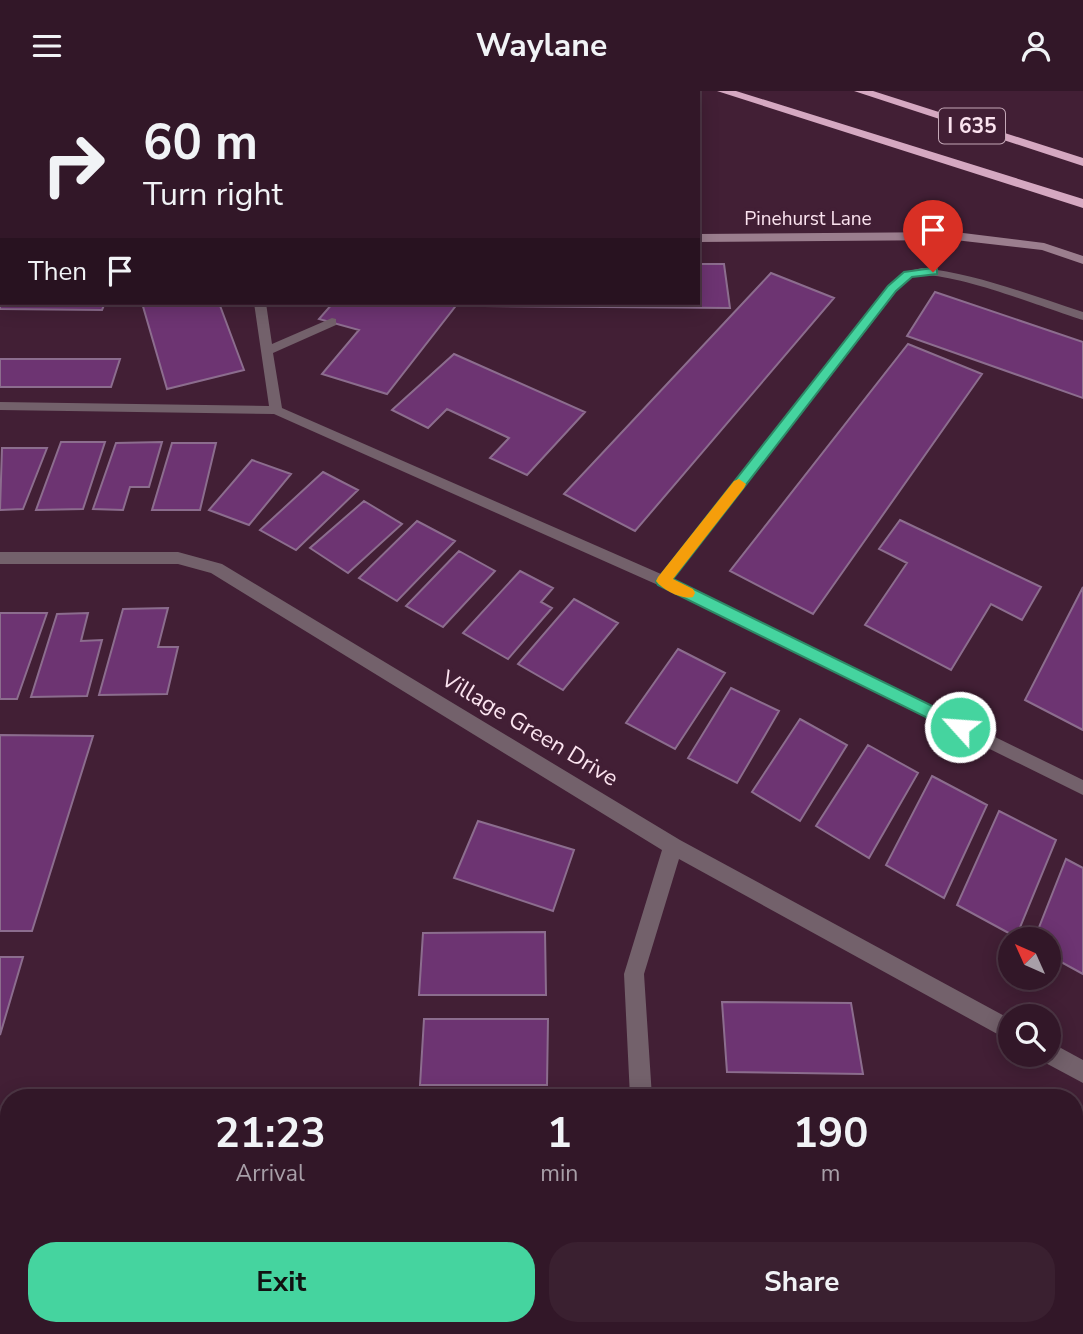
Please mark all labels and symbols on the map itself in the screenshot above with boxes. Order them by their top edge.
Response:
road number: I 635 [939,109,1005,143]
pin [903,200,963,272]
street label: Pinehurst Lane [744,206,872,232]
street label: Village Green Drive [435,663,624,794]
position arrow [923,690,997,764]
north arrow [998,927,1060,991]

